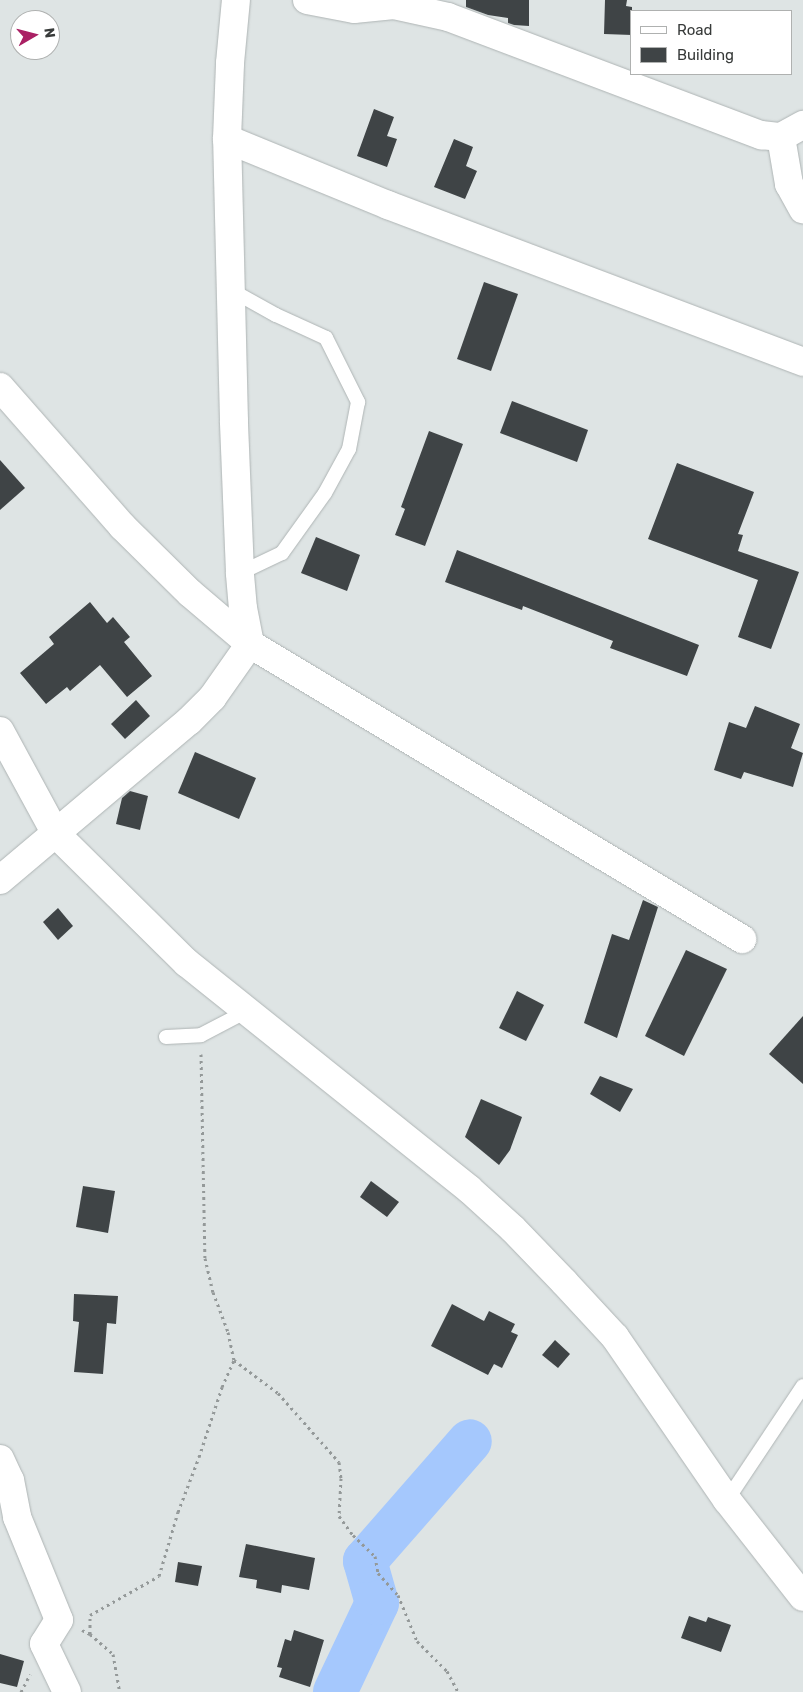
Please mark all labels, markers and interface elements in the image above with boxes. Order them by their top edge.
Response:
north arrow [10,10,60,60]
legend [630,10,793,75]
text: Road [677,21,713,39]
text: N [40,27,58,39]
text: Building [677,46,734,64]

